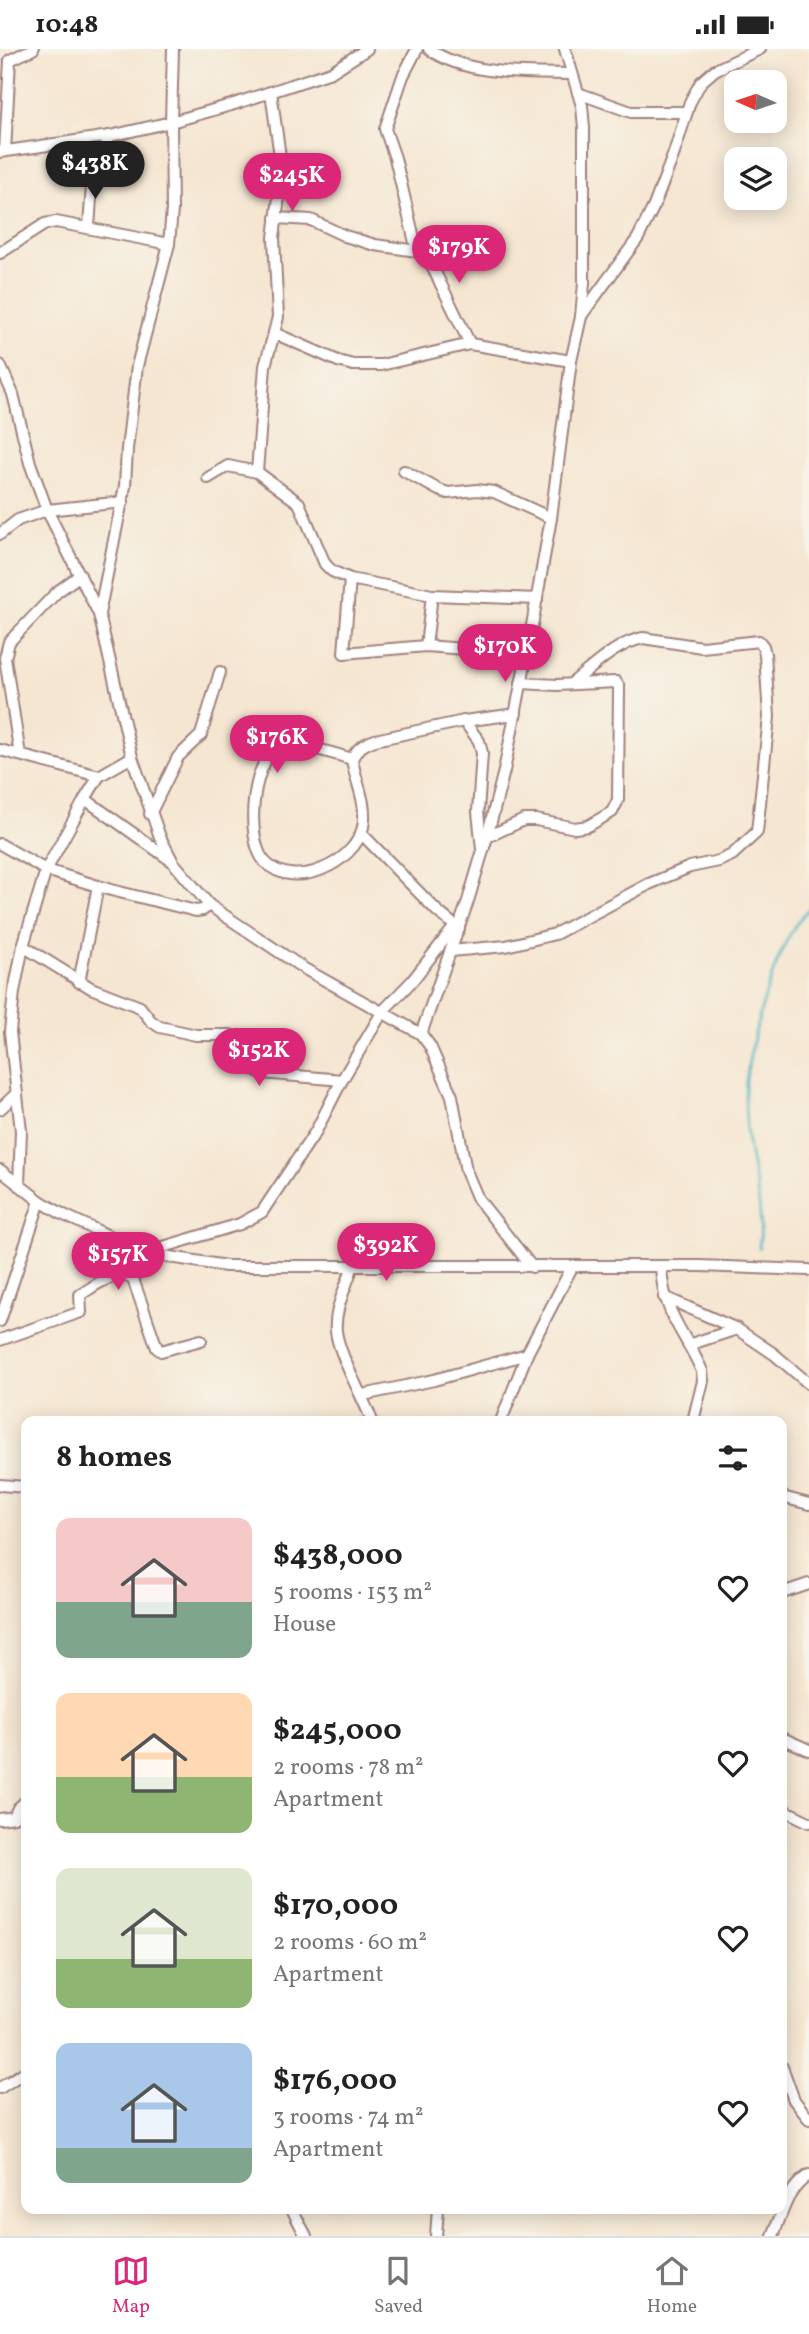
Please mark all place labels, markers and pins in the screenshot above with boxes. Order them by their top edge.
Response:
pin: $438K [46,141,144,201]
pin: $245K [243,153,341,213]
pin: $179K [410,225,508,285]
pin: $170K [456,625,554,684]
pin: $176K [228,715,326,775]
pin: $152K [210,1028,308,1088]
pin: $392K [337,1223,435,1283]
pin: $157K [69,1233,167,1292]

